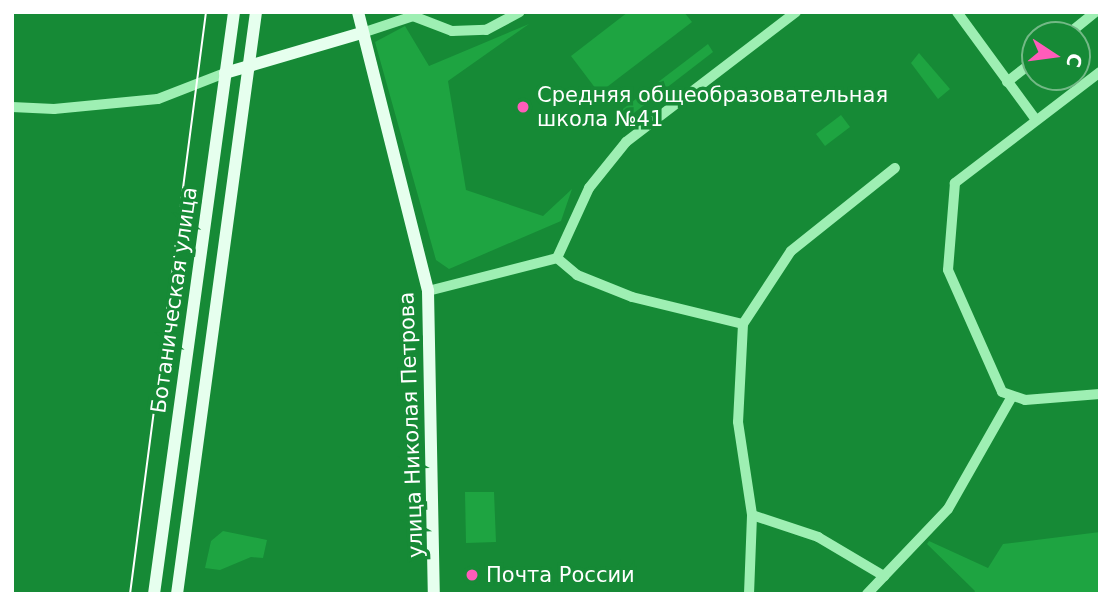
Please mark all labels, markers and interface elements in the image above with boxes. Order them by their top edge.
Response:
north arrow [1021,21,1091,91]
text: С [1062,51,1087,70]
place label: Средняя общеобразовательная школа №41 [537,82,888,132]
marker: Средняя общеобразовательная школа №41 [515,99,531,115]
street label: Ботаническая улица [146,185,202,415]
street label: улица Николая Петрова [394,292,428,558]
place label: Почта России [486,562,635,588]
marker: Почта России [464,567,480,583]

